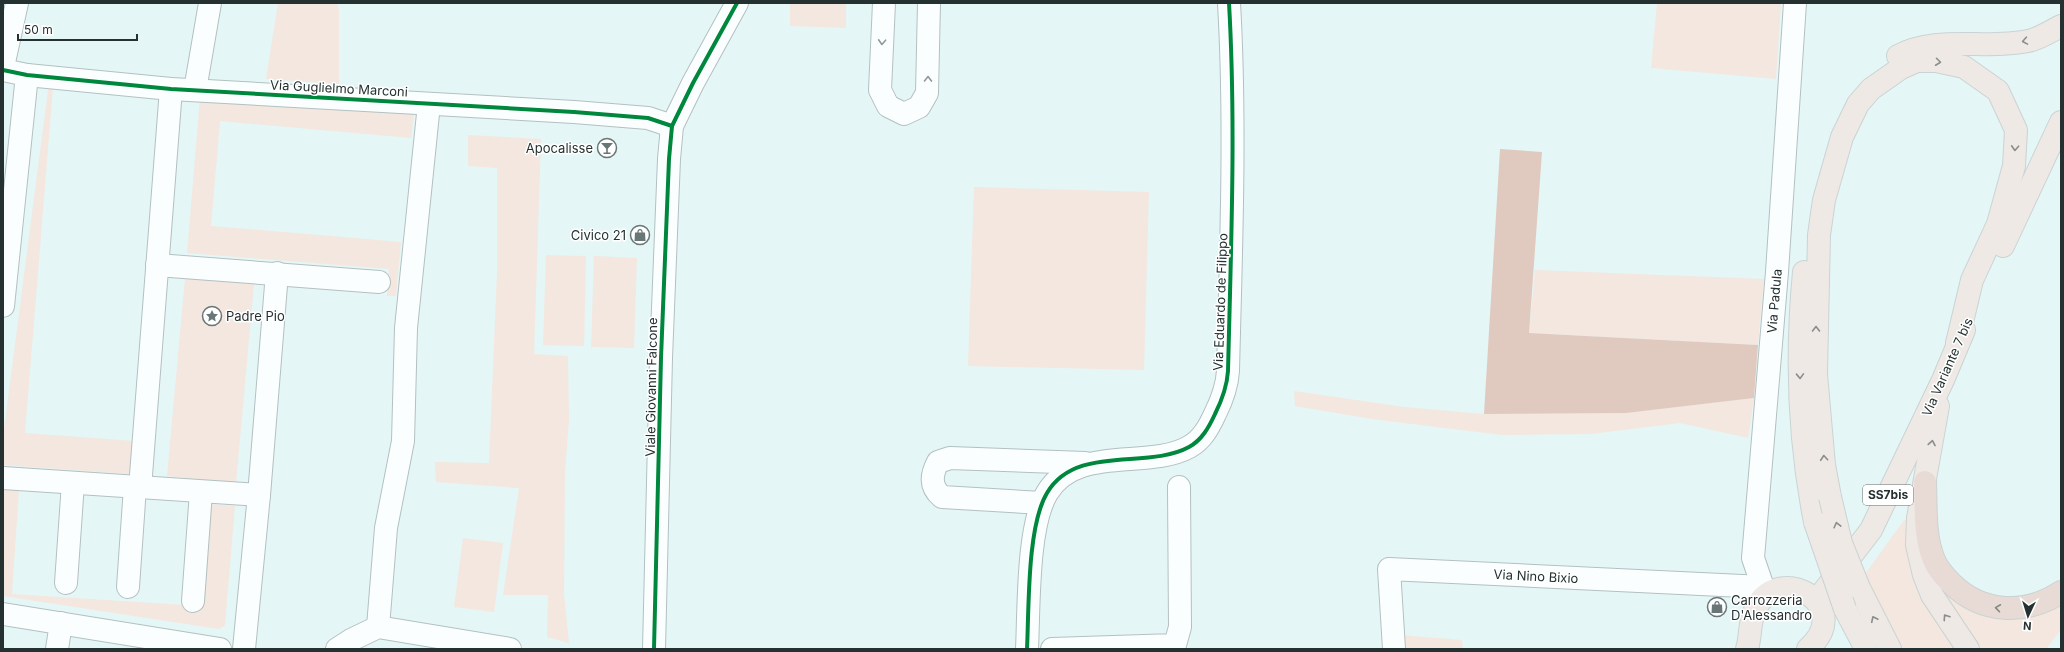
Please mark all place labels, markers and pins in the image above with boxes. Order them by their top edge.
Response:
bar icon: Apocalisse [596,137,618,159]
place label: Apocalisse [526,140,593,156]
shop icon: Civico 21 [629,224,651,246]
place label: Civico 21 [571,227,626,243]
place icon: Padre Pio [201,305,223,327]
place label: Padre Pio [226,308,285,324]
place label: Carrozzeria D'Alessandro [1731,592,1812,623]
shop icon: Carrozzeria D'Alessandro [1706,596,1728,618]

